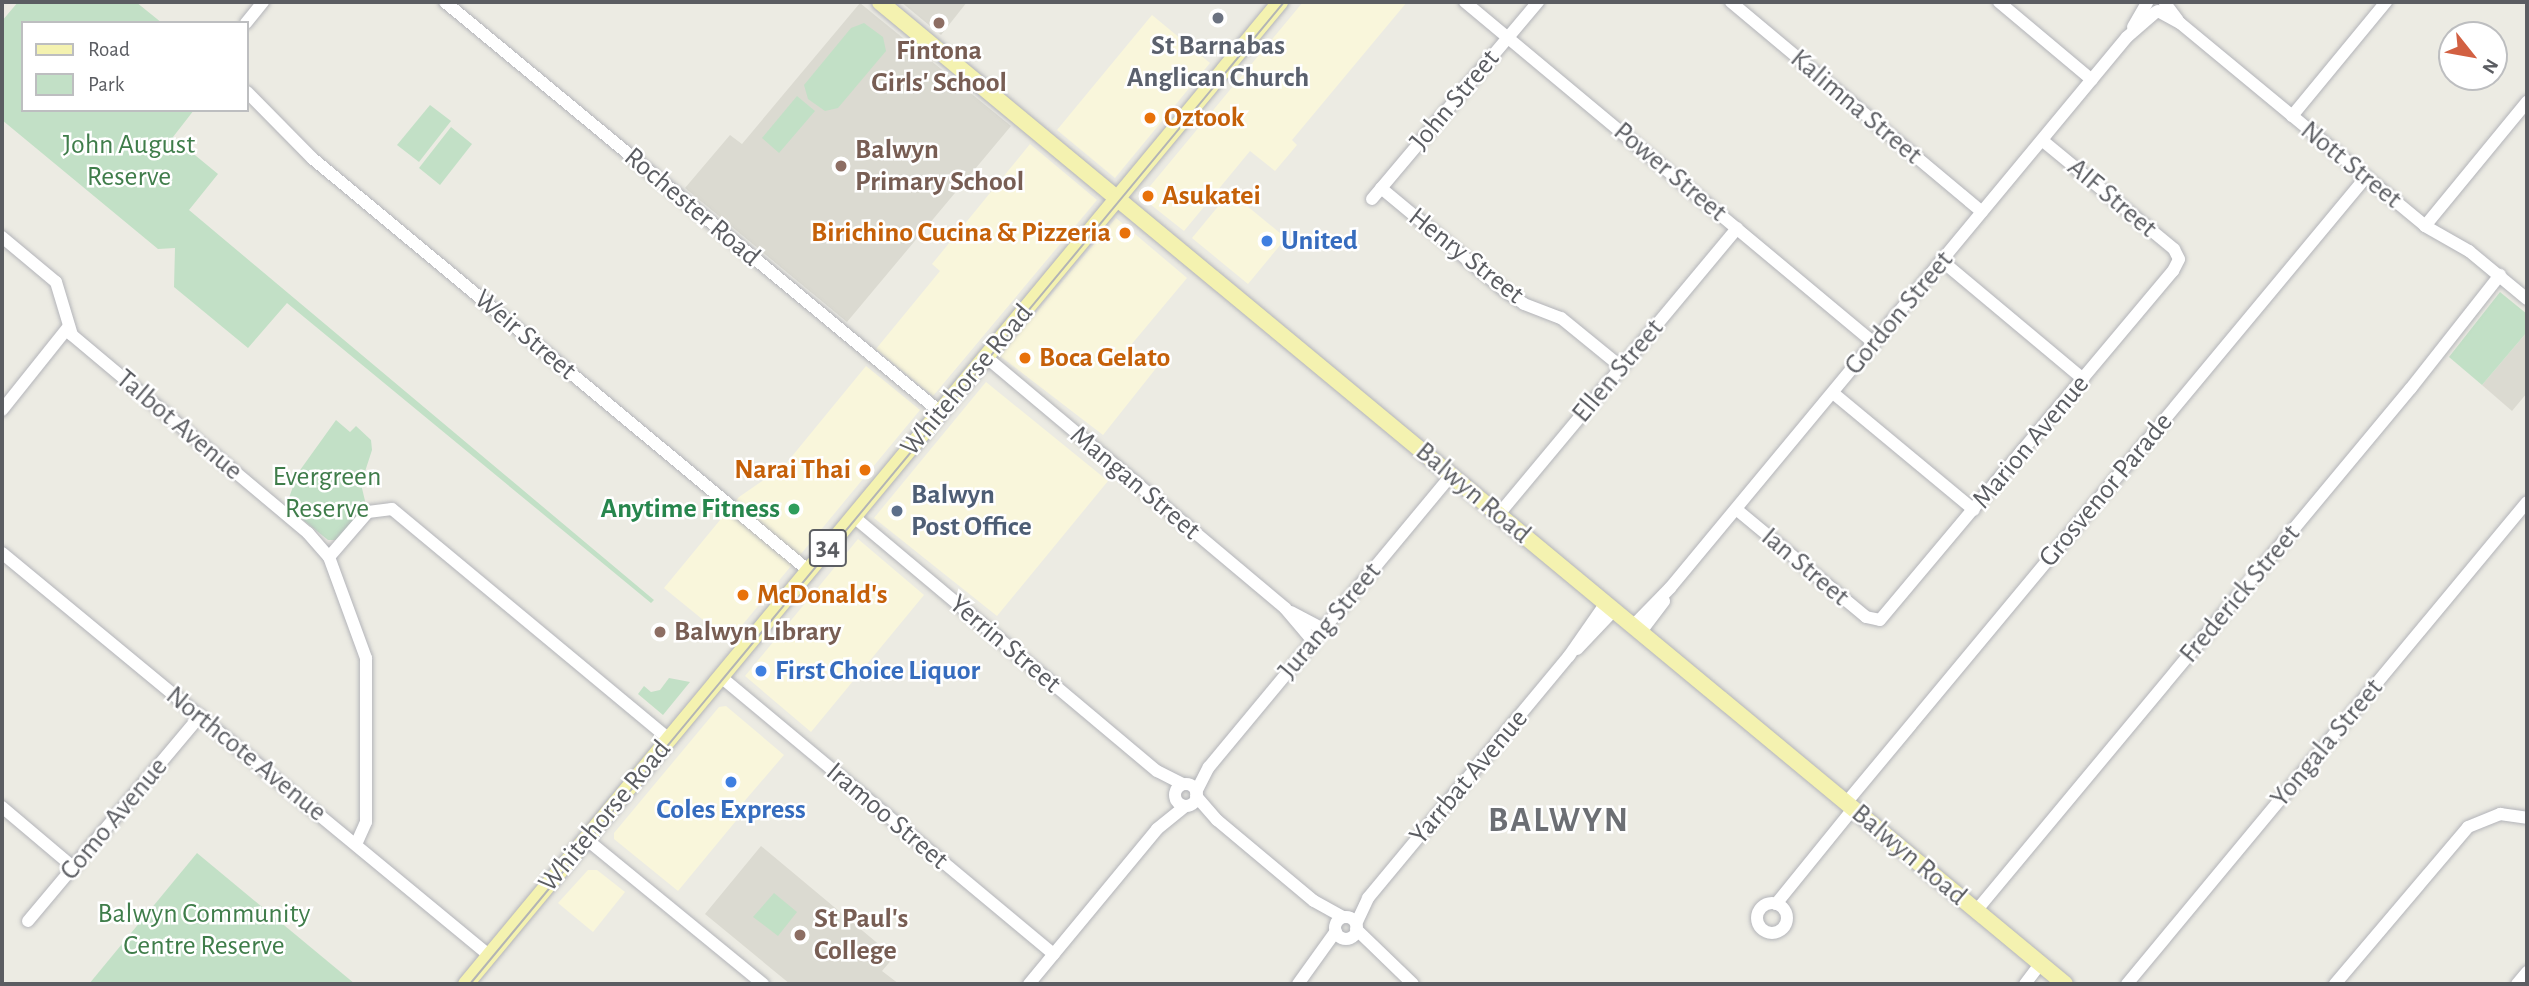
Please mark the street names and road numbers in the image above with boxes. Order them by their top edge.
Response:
street label: Kalimna Street [1783,42,1929,172]
street label: John Street [1403,43,1507,157]
street label: Nott Street [2294,114,2408,216]
street label: Power Street [1606,115,1734,229]
street label: Rochester Road [617,140,767,274]
street label: AIF Street [2060,151,2164,245]
street label: Henry Street [1401,200,1531,312]
street label: Gordon Street [1837,244,1961,382]
street label: Weir Street [467,283,583,387]
street label: Whitehorse Road [894,297,1040,463]
street label: Ellen Street [1565,312,1671,430]
street label: Talbot Avenue [109,362,249,488]
street label: Marion Avenue [1965,368,2097,516]
street label: Grosvenor Parade [2032,406,2180,574]
street label: Mangan Street [1063,419,1207,547]
street label: Balwyn Road [1408,435,1538,551]
street label: Frederick Street [2172,518,2308,670]
street label: Ian Street [1754,521,1856,613]
road number: 34 [809,526,847,570]
street label: Jurang Street [1271,556,1389,686]
street label: Yerrin Street [942,588,1068,700]
street label: Yongala Street [2264,672,2390,814]
street label: Northcote Avenue [159,679,333,829]
street label: Yarrbat Avenue [1403,703,1535,851]
street label: Whitehorse Road [532,733,678,899]
street label: Como Avenue [53,751,175,887]
street label: Iramoo Street [819,755,955,877]
street label: Balwyn Road [1844,797,1974,913]

